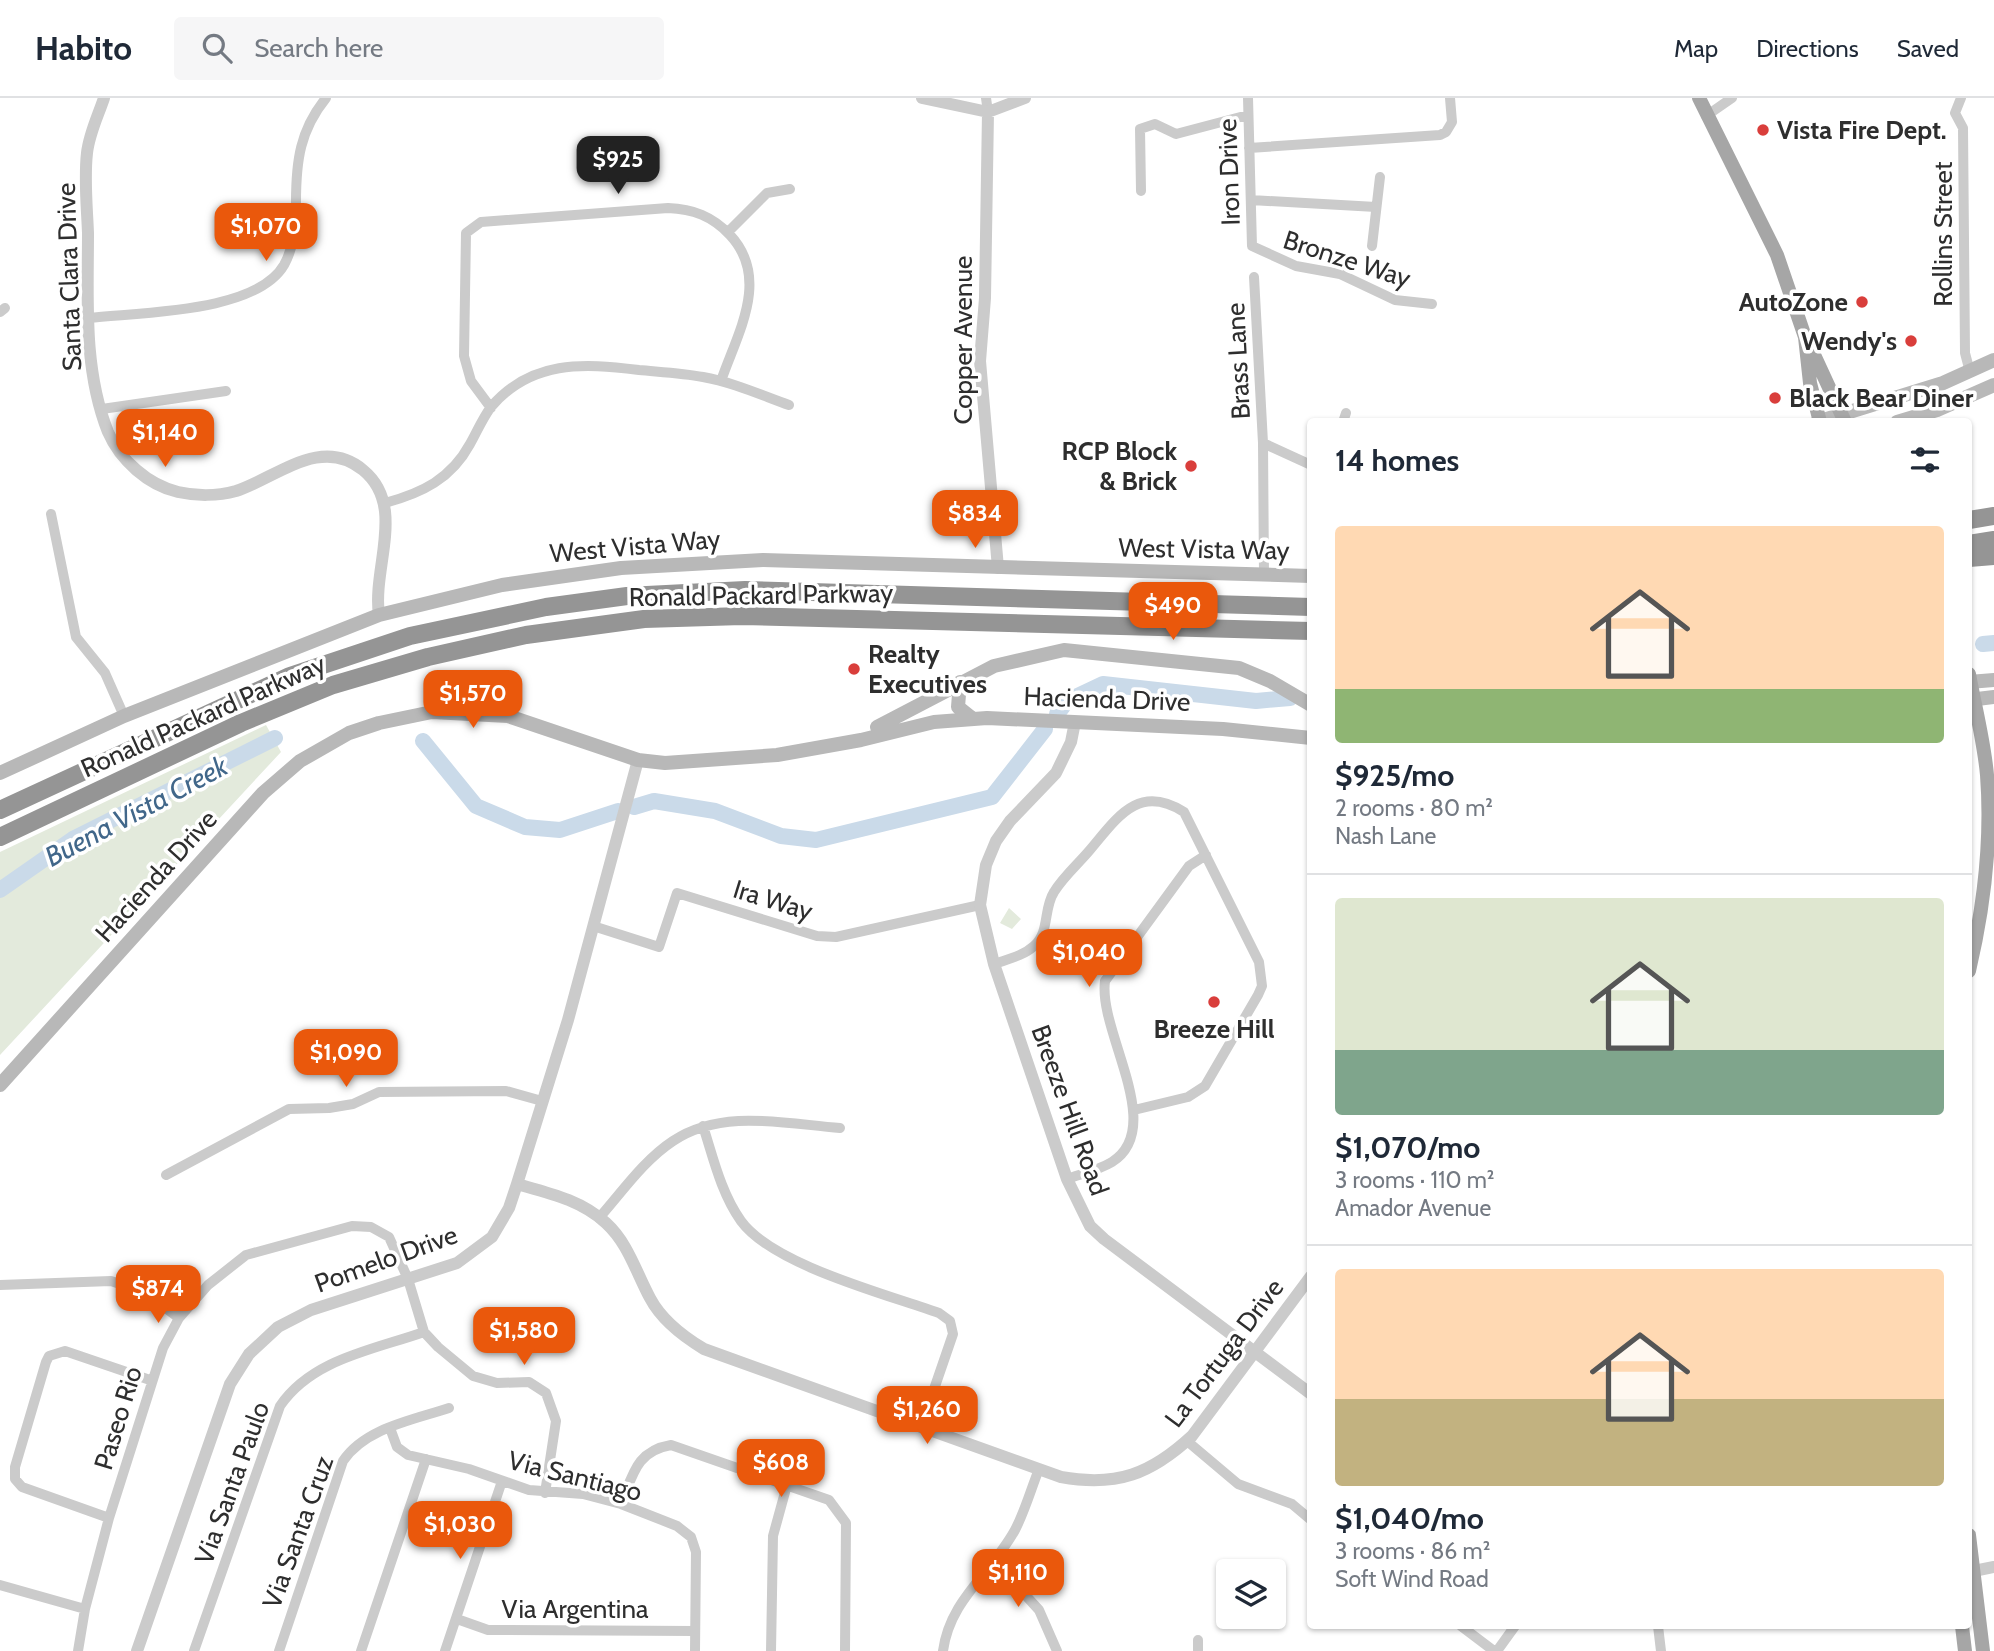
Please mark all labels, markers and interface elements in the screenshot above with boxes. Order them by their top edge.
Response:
search box [174,17,664,80]
text: Habito [35,28,132,68]
icon: search [198,29,236,67]
text: Search here [254,32,383,64]
text: Map [1674,34,1718,63]
text: Directions [1756,34,1859,63]
text: Saved [1897,34,1959,63]
place label: Vista Fire Dept. [1777,114,1947,146]
street label: Iron Drive [1211,118,1247,226]
marker: Vista Fire Dept. [1755,122,1771,138]
pin: $925 [577,136,659,196]
text: $925 [593,145,643,173]
street label: Rollins Street [1927,161,1959,307]
street label: Santa Clara Drive [50,182,88,372]
pin: $1,070 [209,204,323,263]
text: $1,070 [231,212,301,240]
street label: Bronze Way [1279,223,1415,295]
street label: Copper Avenue [947,256,979,424]
place label: AutoZone [1739,286,1848,318]
marker: AutoZone [1854,294,1870,310]
street label: Brass Lane [1219,302,1257,420]
place label: Wendy's [1801,325,1897,357]
marker: Wendy's [1903,333,1919,349]
place label: Black Bear Diner [1789,382,1974,414]
marker: Black Bear Diner [1767,390,1783,406]
pin: $1,140 [108,410,222,469]
text: $1,140 [132,418,198,446]
place label: RCP Block & Brick [1061,435,1177,497]
icon: filters [1906,441,1944,479]
text: 14 homes [1335,442,1459,479]
marker: RCP Block & Brick [1183,458,1199,474]
pin: $834 [934,490,1016,550]
text: $834 [948,499,1002,527]
street label: West Vista Way [548,523,722,569]
street label: West Vista Way [1118,532,1290,566]
icon: home [1577,571,1703,697]
street label: Ronald Packard Parkway [629,577,893,613]
pin: $490 [1132,582,1214,642]
text: $490 [1145,591,1201,619]
place label: Realty Executives [868,638,987,700]
street label: Ronald Packard Parkway [76,648,330,784]
marker: Realty Executives [846,661,862,677]
pin: $1,570 [416,670,530,730]
text: $1,570 [439,679,507,707]
street label: Hacienda Drive [1023,680,1191,718]
water label: Buena Vista Creek [39,748,234,873]
text: $925/mo [1335,757,1454,794]
text: 2 rooms · 80 m² [1335,794,1493,822]
street label: Hacienda Drive [88,803,224,949]
text: Nash Lane [1335,822,1436,850]
street label: Ira Way [729,873,817,927]
pin: $1,040 [1032,930,1146,989]
text: $1,040 [1052,938,1126,966]
icon: home [1577,943,1703,1069]
marker: Breeze Hill [1206,994,1222,1010]
place label: Breeze Hill [1153,1013,1275,1045]
street label: Breeze Hill Road [1024,1020,1116,1200]
pin: $1,090 [289,1030,403,1089]
text: $1,090 [310,1038,382,1066]
text: $1,070/mo [1335,1129,1480,1166]
text: 3 rooms · 110 m² [1335,1166,1494,1194]
text: Amador Avenue [1335,1194,1491,1222]
street label: Pomelo Drive [310,1218,462,1300]
pin: $874 [117,1266,199,1325]
street label: La Tortuga Drive [1158,1272,1290,1434]
text: $874 [132,1274,184,1302]
pin: $1,580 [467,1308,581,1367]
icon: home [1577,1314,1703,1440]
text: $1,580 [489,1316,559,1344]
street label: Paseo Rio [87,1362,149,1474]
pin: $1,260 [870,1386,984,1446]
text: $1,260 [893,1395,961,1423]
street label: Via Santa Paulo [188,1397,276,1569]
pin: $608 [740,1440,822,1499]
street label: Via Santiago [505,1444,645,1508]
text: $608 [753,1448,809,1476]
street label: Via Santa Cruz [256,1451,340,1613]
text: $1,040/mo [1335,1500,1484,1537]
pin: $1,030 [403,1502,517,1561]
text: $1,030 [424,1510,496,1538]
text: 3 rooms · 86 m² [1335,1537,1490,1565]
pin: $1,110 [961,1550,1075,1609]
text: $1,110 [988,1558,1048,1586]
map controls [1216,1559,1286,1629]
button: layers [1216,1559,1286,1629]
text: Soft Wind Road [1335,1565,1489,1593]
street label: Via Argentina [502,1593,649,1625]

